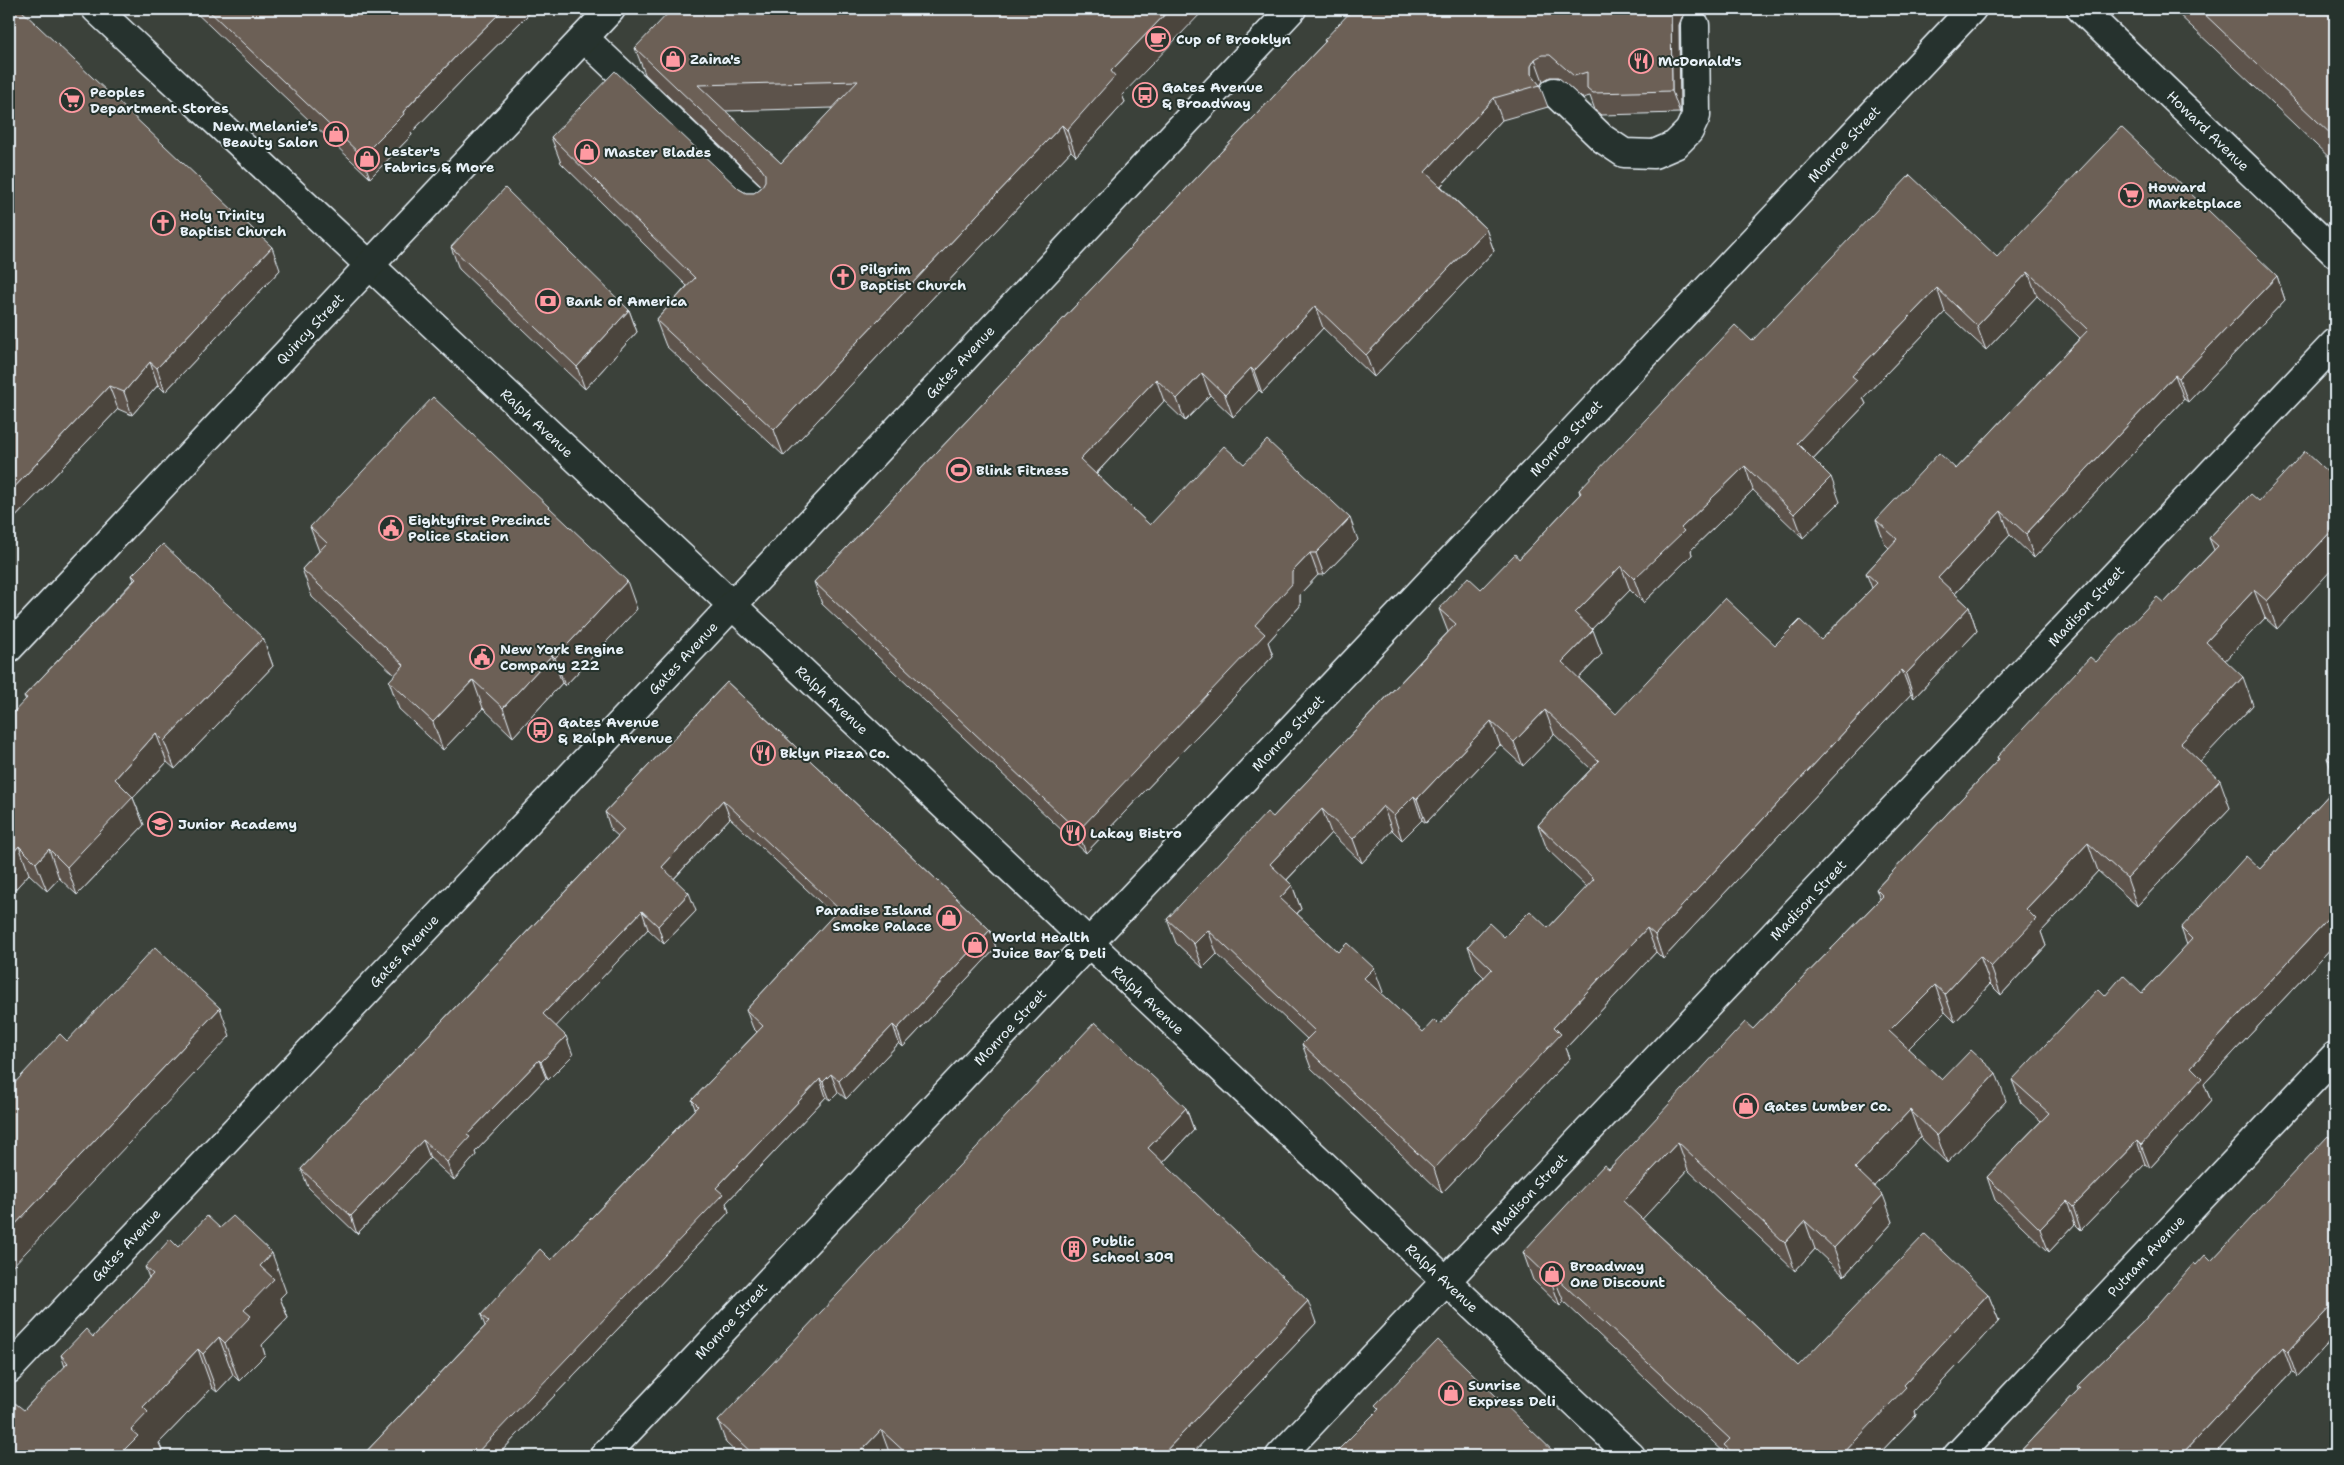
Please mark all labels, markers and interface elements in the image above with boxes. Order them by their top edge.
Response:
cafe icon: Cup of Brooklyn [1145,26,1171,52]
place label: Cup of Brooklyn [1176,30,1291,48]
shop icon: Zaina's [660,46,686,72]
restaurant icon: McDonald's [1628,48,1654,74]
place label: Zaina's [690,50,741,68]
place label: McDonald's [1658,52,1742,70]
place label: Gates Avenue & Broadway [1162,78,1263,112]
bus stop icon: Gates Avenue & Broadway [1132,82,1158,108]
place label: Peoples Department Stores [90,83,229,117]
supermarket icon: Peoples Department Stores [59,87,85,113]
street label: Howard Avenue [2163,87,2253,175]
street label: Monroe Street [1804,102,1884,186]
place label: New Melanie's Beauty Salon [212,117,318,151]
shop icon: New Melanie's Beauty Salon [323,121,349,147]
shop icon: Master Blades [574,139,600,165]
place label: Lester's Fabrics & More [384,142,494,176]
place label: Master Blades [604,143,711,161]
shop icon: Lester's Fabrics & More [354,146,380,172]
place label: Howard Marketplace [2148,178,2242,212]
supermarket icon: Howard Marketplace [2118,182,2144,208]
place label: Holy Trinity Baptist Church [180,206,286,240]
church icon: Holy Trinity Baptist Church [150,210,176,236]
place label: Pilgrim Baptist Church [860,260,966,294]
church icon: Pilgrim Baptist Church [830,264,856,290]
bank icon: Bank of America [535,288,561,314]
street label: Quincy Street [272,290,348,368]
place label: Bank of America [566,292,688,310]
street label: Gates Avenue [921,322,999,402]
street label: Ralph Avenue [497,385,577,461]
street label: Monroe Street [1526,396,1606,480]
sports icon: Blink Fitness [946,457,972,483]
place label: Blink Fitness [976,461,1069,479]
place label: Eightyfirst Precinct Police Station [408,511,550,545]
public building icon: Eightyfirst Precinct Police Station [378,515,404,541]
street label: Madison Street [2044,562,2128,650]
street label: Gates Avenue [644,618,722,698]
place label: New York Engine Company 222 [500,640,624,674]
public building icon: New York Engine Company 222 [469,644,495,670]
street label: Ralph Avenue [792,662,872,738]
street label: Monroe Street [1248,691,1328,775]
place label: Gates Avenue & Ralph Avenue [558,713,673,747]
bus stop icon: Gates Avenue & Ralph Avenue [527,717,553,743]
restaurant icon: Bklyn Pizza Co. [750,740,776,766]
place label: Bklyn Pizza Co. [780,744,890,762]
school or university icon: Junior Academy [147,811,173,837]
place label: Junior Academy [178,815,297,833]
restaurant icon: Lakay Bistro [1060,820,1086,846]
place label: Lakay Bistro [1090,824,1182,842]
street label: Madison Street [1766,856,1850,944]
place label: Paradise Island Smoke Palace [815,901,932,935]
shop icon: Paradise Island Smoke Palace [936,905,962,931]
street label: Gates Avenue [365,911,443,991]
place label: World Health Juice Bar & Deli [992,928,1106,962]
shop icon: World Health Juice Bar & Deli [962,932,988,958]
street label: Ralph Avenue [1108,962,1188,1038]
street label: Monroe Street [970,985,1050,1069]
shop icon: Gates Lumber Co. [1733,1093,1759,1119]
place label: Gates Lumber Co. [1764,1097,1891,1115]
street label: Madison Street [1487,1150,1571,1238]
street label: Gates Avenue [87,1205,165,1285]
street label: Putnam Avenue [2104,1211,2189,1301]
place label: Public School 309 [1092,1232,1174,1266]
building icon: Public School 309 [1061,1236,1087,1262]
street label: Ralph Avenue [1402,1240,1482,1316]
place label: Broadway One Discount [1570,1257,1665,1291]
shop icon: Broadway One Discount [1539,1261,1565,1287]
street label: Monroe Street [691,1279,771,1363]
place label: Sunrise Express Deli [1468,1376,1556,1410]
shop icon: Sunrise Express Deli [1438,1380,1464,1406]

